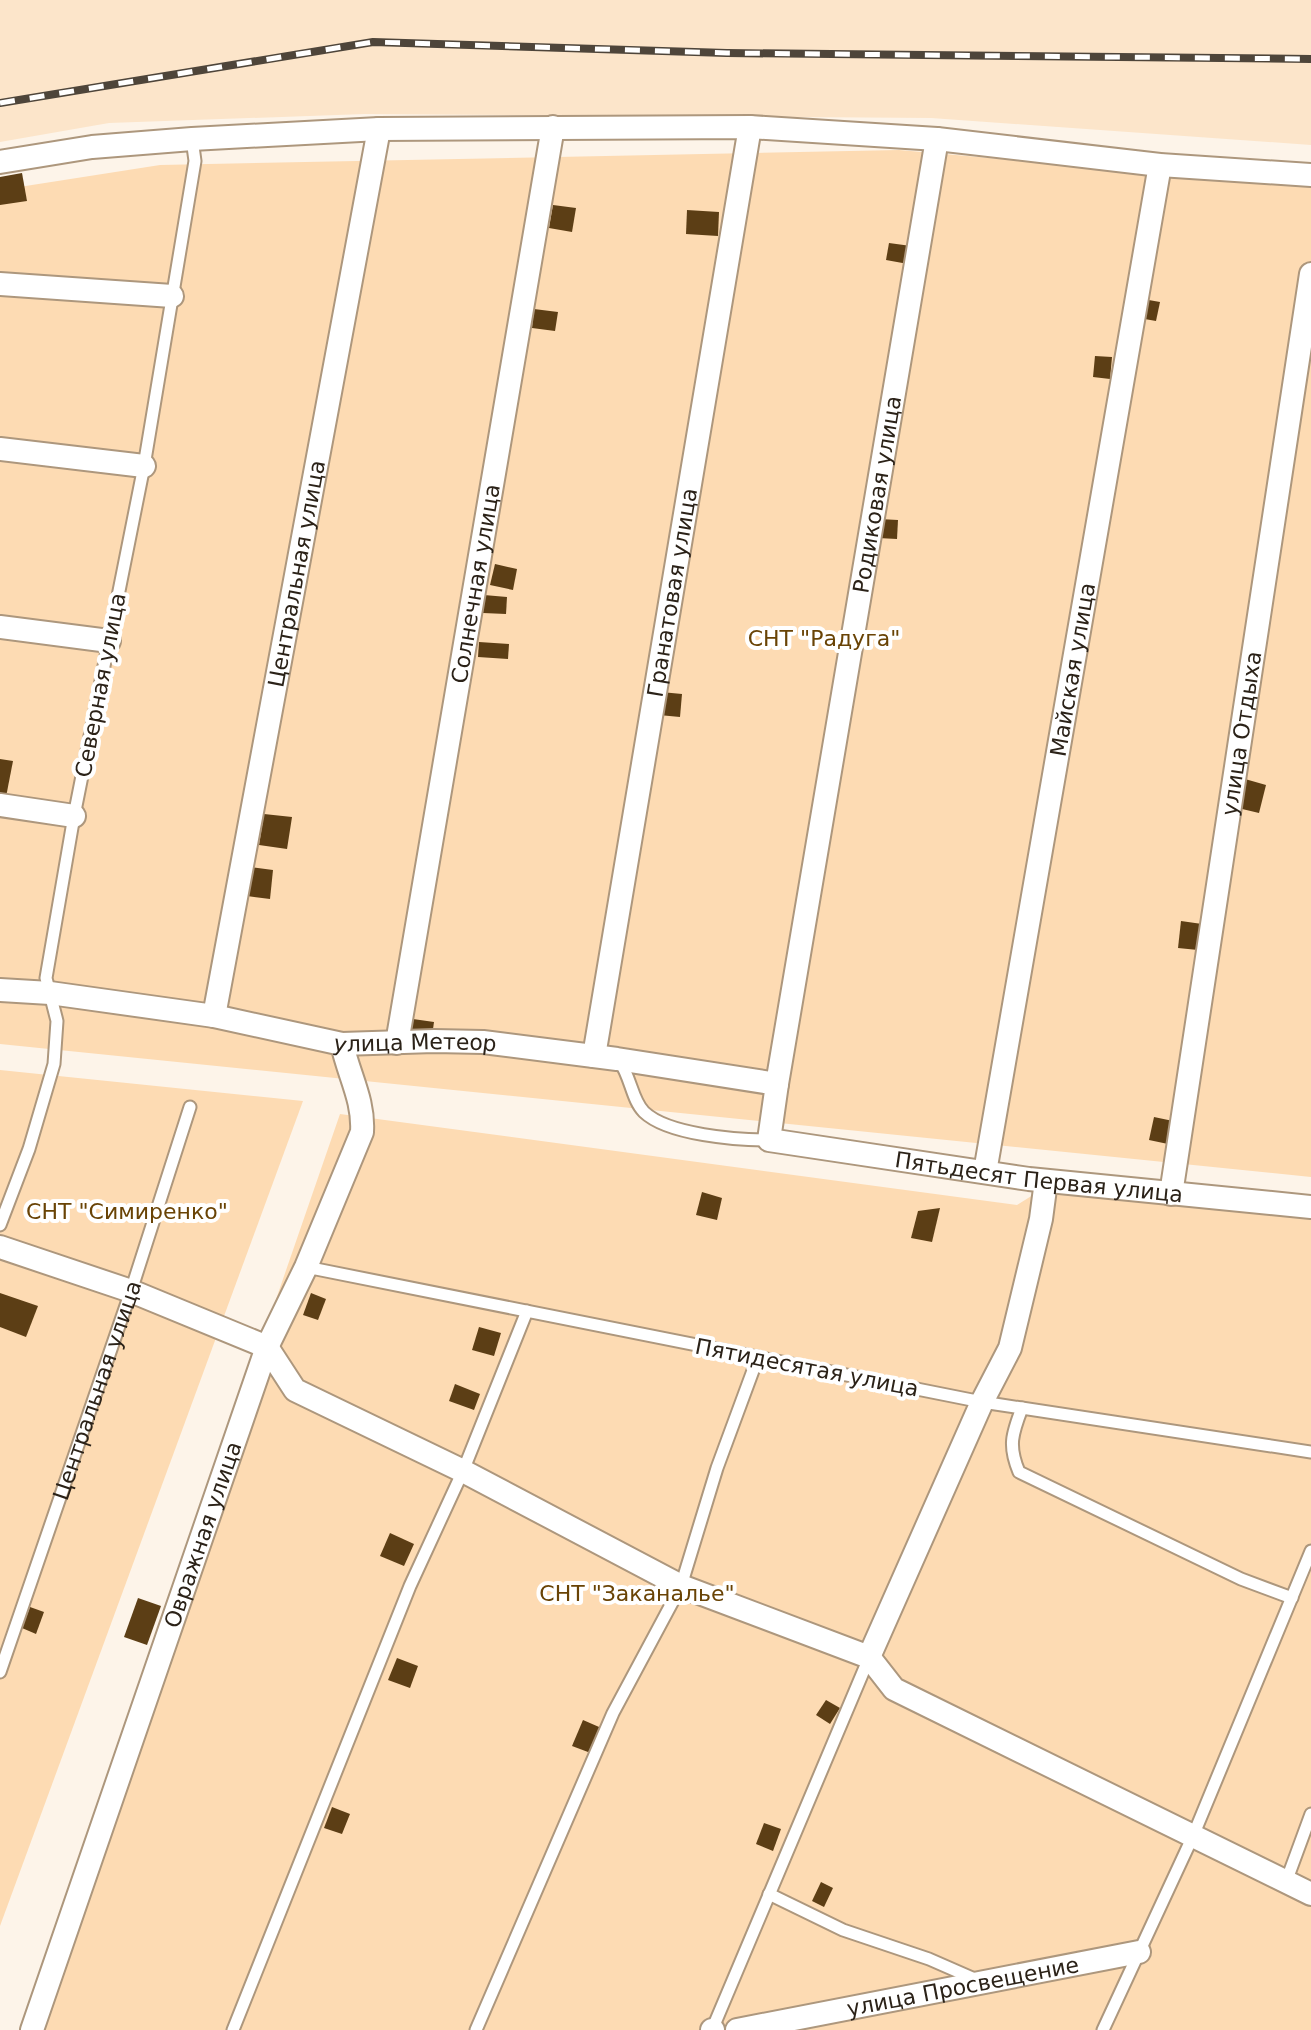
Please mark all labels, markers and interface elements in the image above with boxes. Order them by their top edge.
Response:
street label: Родиковая улица [848,394,906,595]
street label: Центральная улица [263,458,330,689]
street label: Солнечная улица [446,482,505,685]
street label: Гранатовая улица [642,486,702,699]
street label: Майская улица [1045,581,1100,758]
street label: Северная улица [70,591,131,779]
park label: СНТ "Радуга" [748,626,900,651]
street label: улица Отдыха [1217,649,1266,817]
street label: улица Метеор [331,1029,498,1058]
street label: Пятьдесят Первая улица [893,1147,1184,1207]
park label: СНТ "Симиренко" [26,1199,228,1224]
street label: Центральная улица [48,1278,147,1503]
street label: Пятидесятая улица [693,1334,921,1401]
street label: Овражная улица [159,1438,247,1631]
park label: СНТ "Заканалье" [539,1581,735,1606]
street label: улица Просвещение [845,1952,1081,2021]

